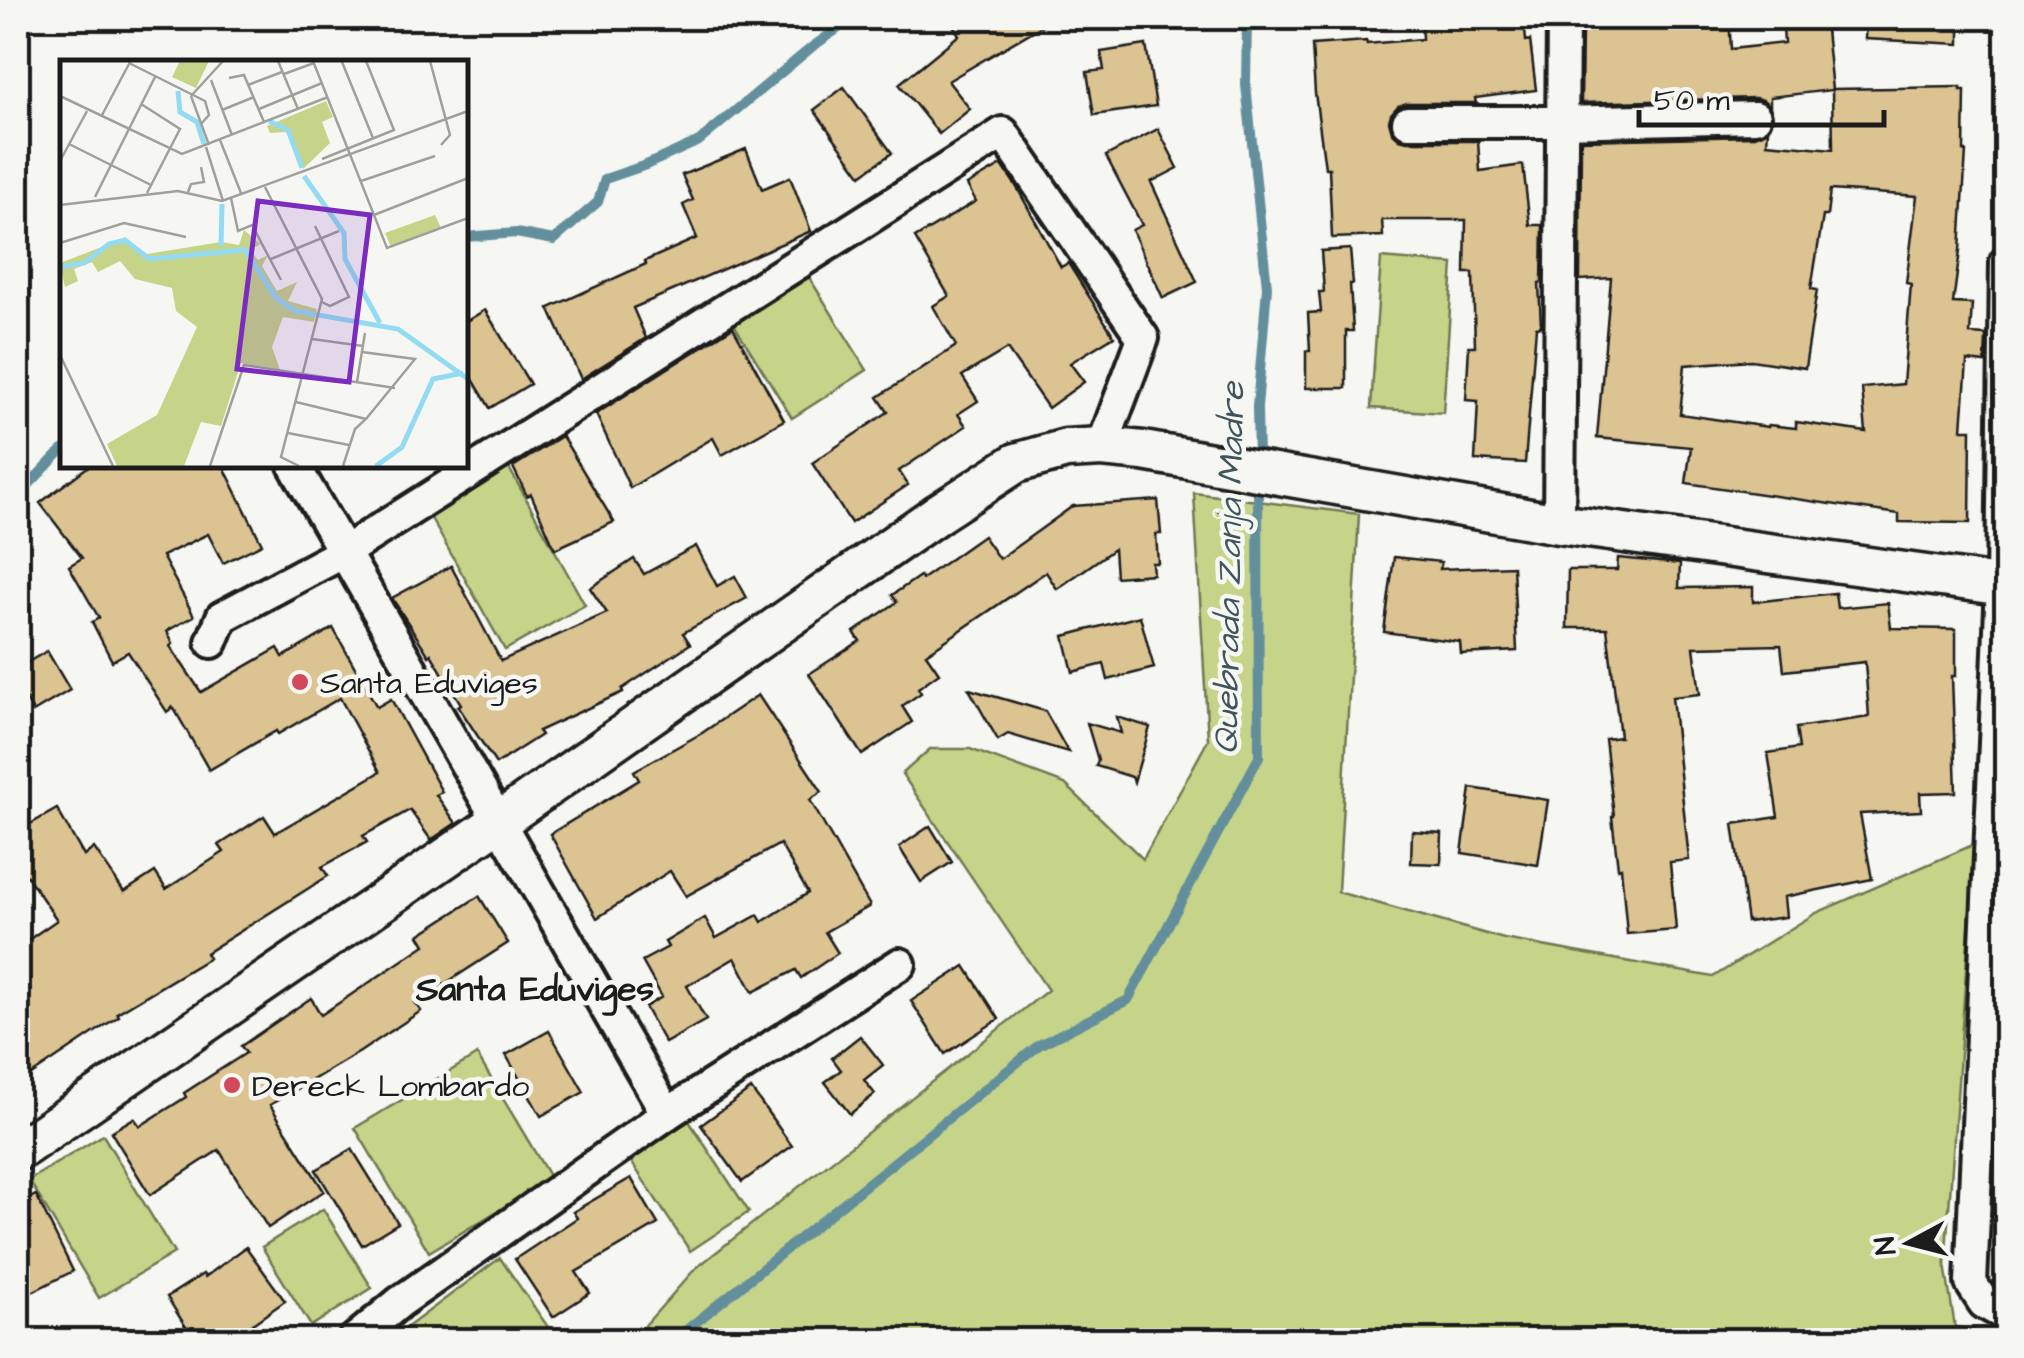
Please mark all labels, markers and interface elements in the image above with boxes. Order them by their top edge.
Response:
inset map [60,60,468,468]
scale bar [1639,65,1884,127]
text: 50 m [1654,80,1730,122]
water label: Quebrada Zanja Madre [1202,380,1257,754]
place label: Santa Eduviges [320,661,538,706]
marker: Santa Eduviges [289,671,311,693]
district label: Santa Eduviges [415,965,654,1016]
place label: Dereck Lombardo [252,1064,529,1109]
marker: Dereck Lombardo [221,1074,243,1096]
north arrow [1859,1193,1959,1293]
text: N [1865,1234,1906,1257]

